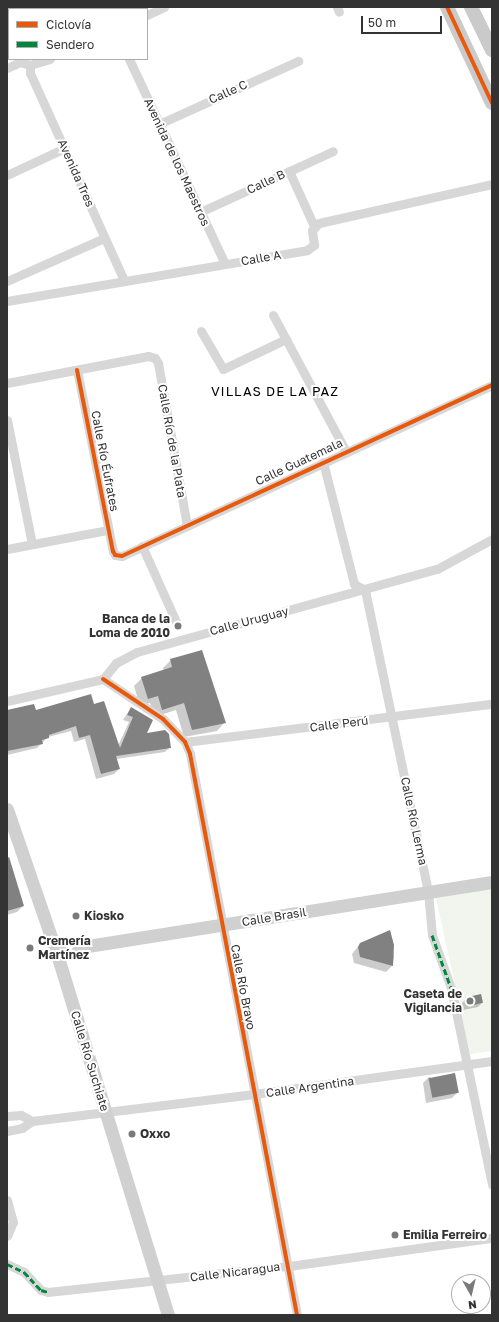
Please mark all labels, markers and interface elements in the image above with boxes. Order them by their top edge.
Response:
legend [8,8,148,60]
scale bar [363,8,444,34]
text: 50 m [368,15,396,30]
text: Ciclovía [46,17,91,32]
text: Sendero [46,37,94,52]
street label: Calle C [207,77,249,107]
street label: Avenida de los Maestros [141,96,213,228]
street label: Avenida Tres [55,137,97,209]
street label: Calle B [245,167,287,197]
street label: Calle A [240,247,282,269]
street label: Calle Río de la Plata [155,383,189,499]
district label: VILLAS DE LA PAZ [211,383,339,399]
street label: Calle Río Éufrates [88,409,122,513]
street label: Calle Guatemala [253,435,345,489]
street label: Calle Uruguay [208,604,290,638]
place label: Banca de la Loma de 2010 [89,612,170,640]
marker: Banca de la Loma de 2010 [173,621,183,631]
street label: Calle Perú [309,713,369,735]
street label: Calle Río Lerma [398,776,430,866]
street label: Calle Brasil [241,905,307,929]
place label: Kiosko [84,909,124,923]
marker: Kiosko [71,911,81,921]
place label: Cremería Martínez [38,934,91,962]
marker: Cremería Martínez [25,943,35,953]
street label: Calle Río Bravo [228,943,258,1031]
place label: Caseta de Vigilancia [404,987,462,1015]
marker: Caseta de Vigilancia [465,996,475,1006]
street label: Calle Río Suchiate [68,1009,112,1113]
street label: Calle Argentina [265,1074,355,1100]
place label: Oxxo [140,1127,170,1141]
marker: Oxxo [127,1129,137,1139]
place label: Emilia Ferreiro [403,1228,487,1242]
marker: Emilia Ferreiro [390,1230,400,1240]
street label: Calle Nicaragua [189,1259,281,1285]
north arrow [451,1274,491,1314]
text: N [468,1298,478,1312]

